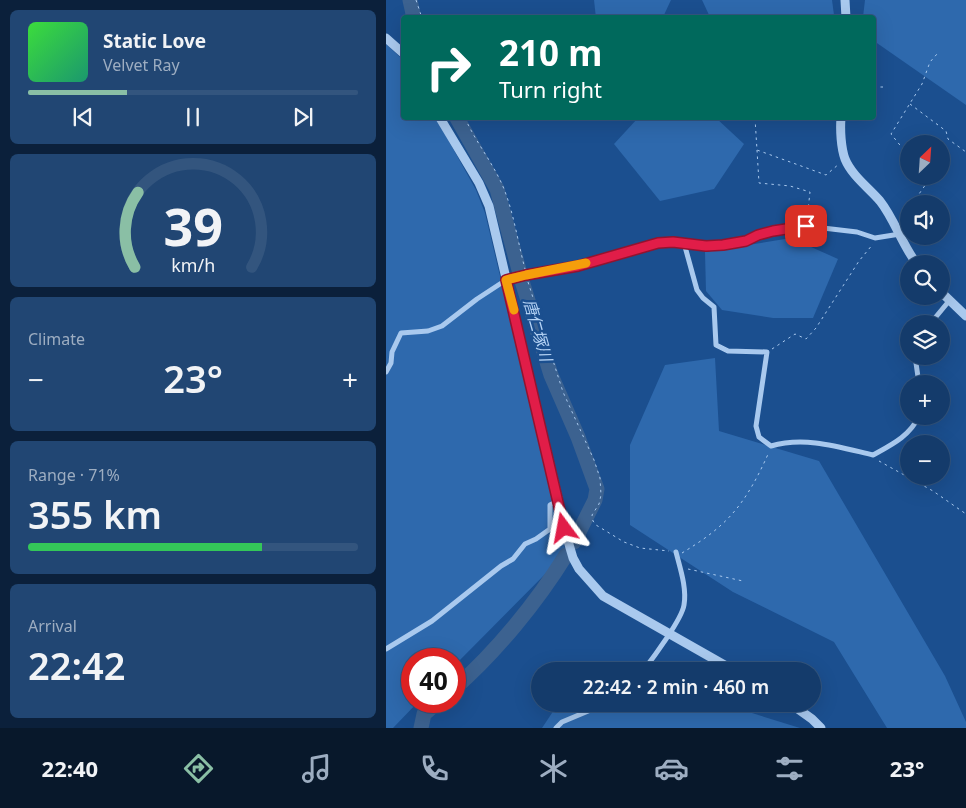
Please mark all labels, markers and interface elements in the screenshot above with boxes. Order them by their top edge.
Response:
text: Static Love [103,28,206,54]
text: 210 m [499,29,602,76]
icon: right [416,35,481,100]
text: Velvet Ray [103,54,180,76]
text: Turn right [499,74,602,104]
icon: previous [69,103,97,131]
icon: pause [179,103,207,131]
icon: next [289,103,317,131]
north arrow [900,135,950,185]
map controls [900,135,950,485]
text: 39 [163,190,223,261]
button: sound [900,195,950,245]
pin [785,205,827,247]
icon: arrive [792,212,820,240]
text: km/h [171,253,215,277]
button: search [900,255,950,305]
water label: 唐仁塚川 [519,296,558,366]
button: layers [900,315,950,365]
text: Climate [28,328,85,350]
text: 23° [163,352,223,404]
text: − [28,360,44,398]
text: + [342,360,358,398]
button: + [900,375,950,425]
button: − [900,435,950,485]
text: Range · 71% [28,464,120,486]
text: 355 km [28,488,162,540]
position arrow [537,501,589,553]
text: Arrival [28,615,77,637]
text: 22:42 [28,639,125,691]
speed limit sign: 40 [401,648,466,713]
text: 22:42 · 2 min · 460 m [583,674,769,700]
icon: directions [181,751,216,786]
icon: music [299,751,334,786]
icon: phone [417,751,452,786]
icon: climate [536,751,571,786]
icon: car [654,751,689,786]
icon: filters [772,751,807,786]
text: 22:40 [42,753,98,783]
text: 23° [890,753,924,783]

